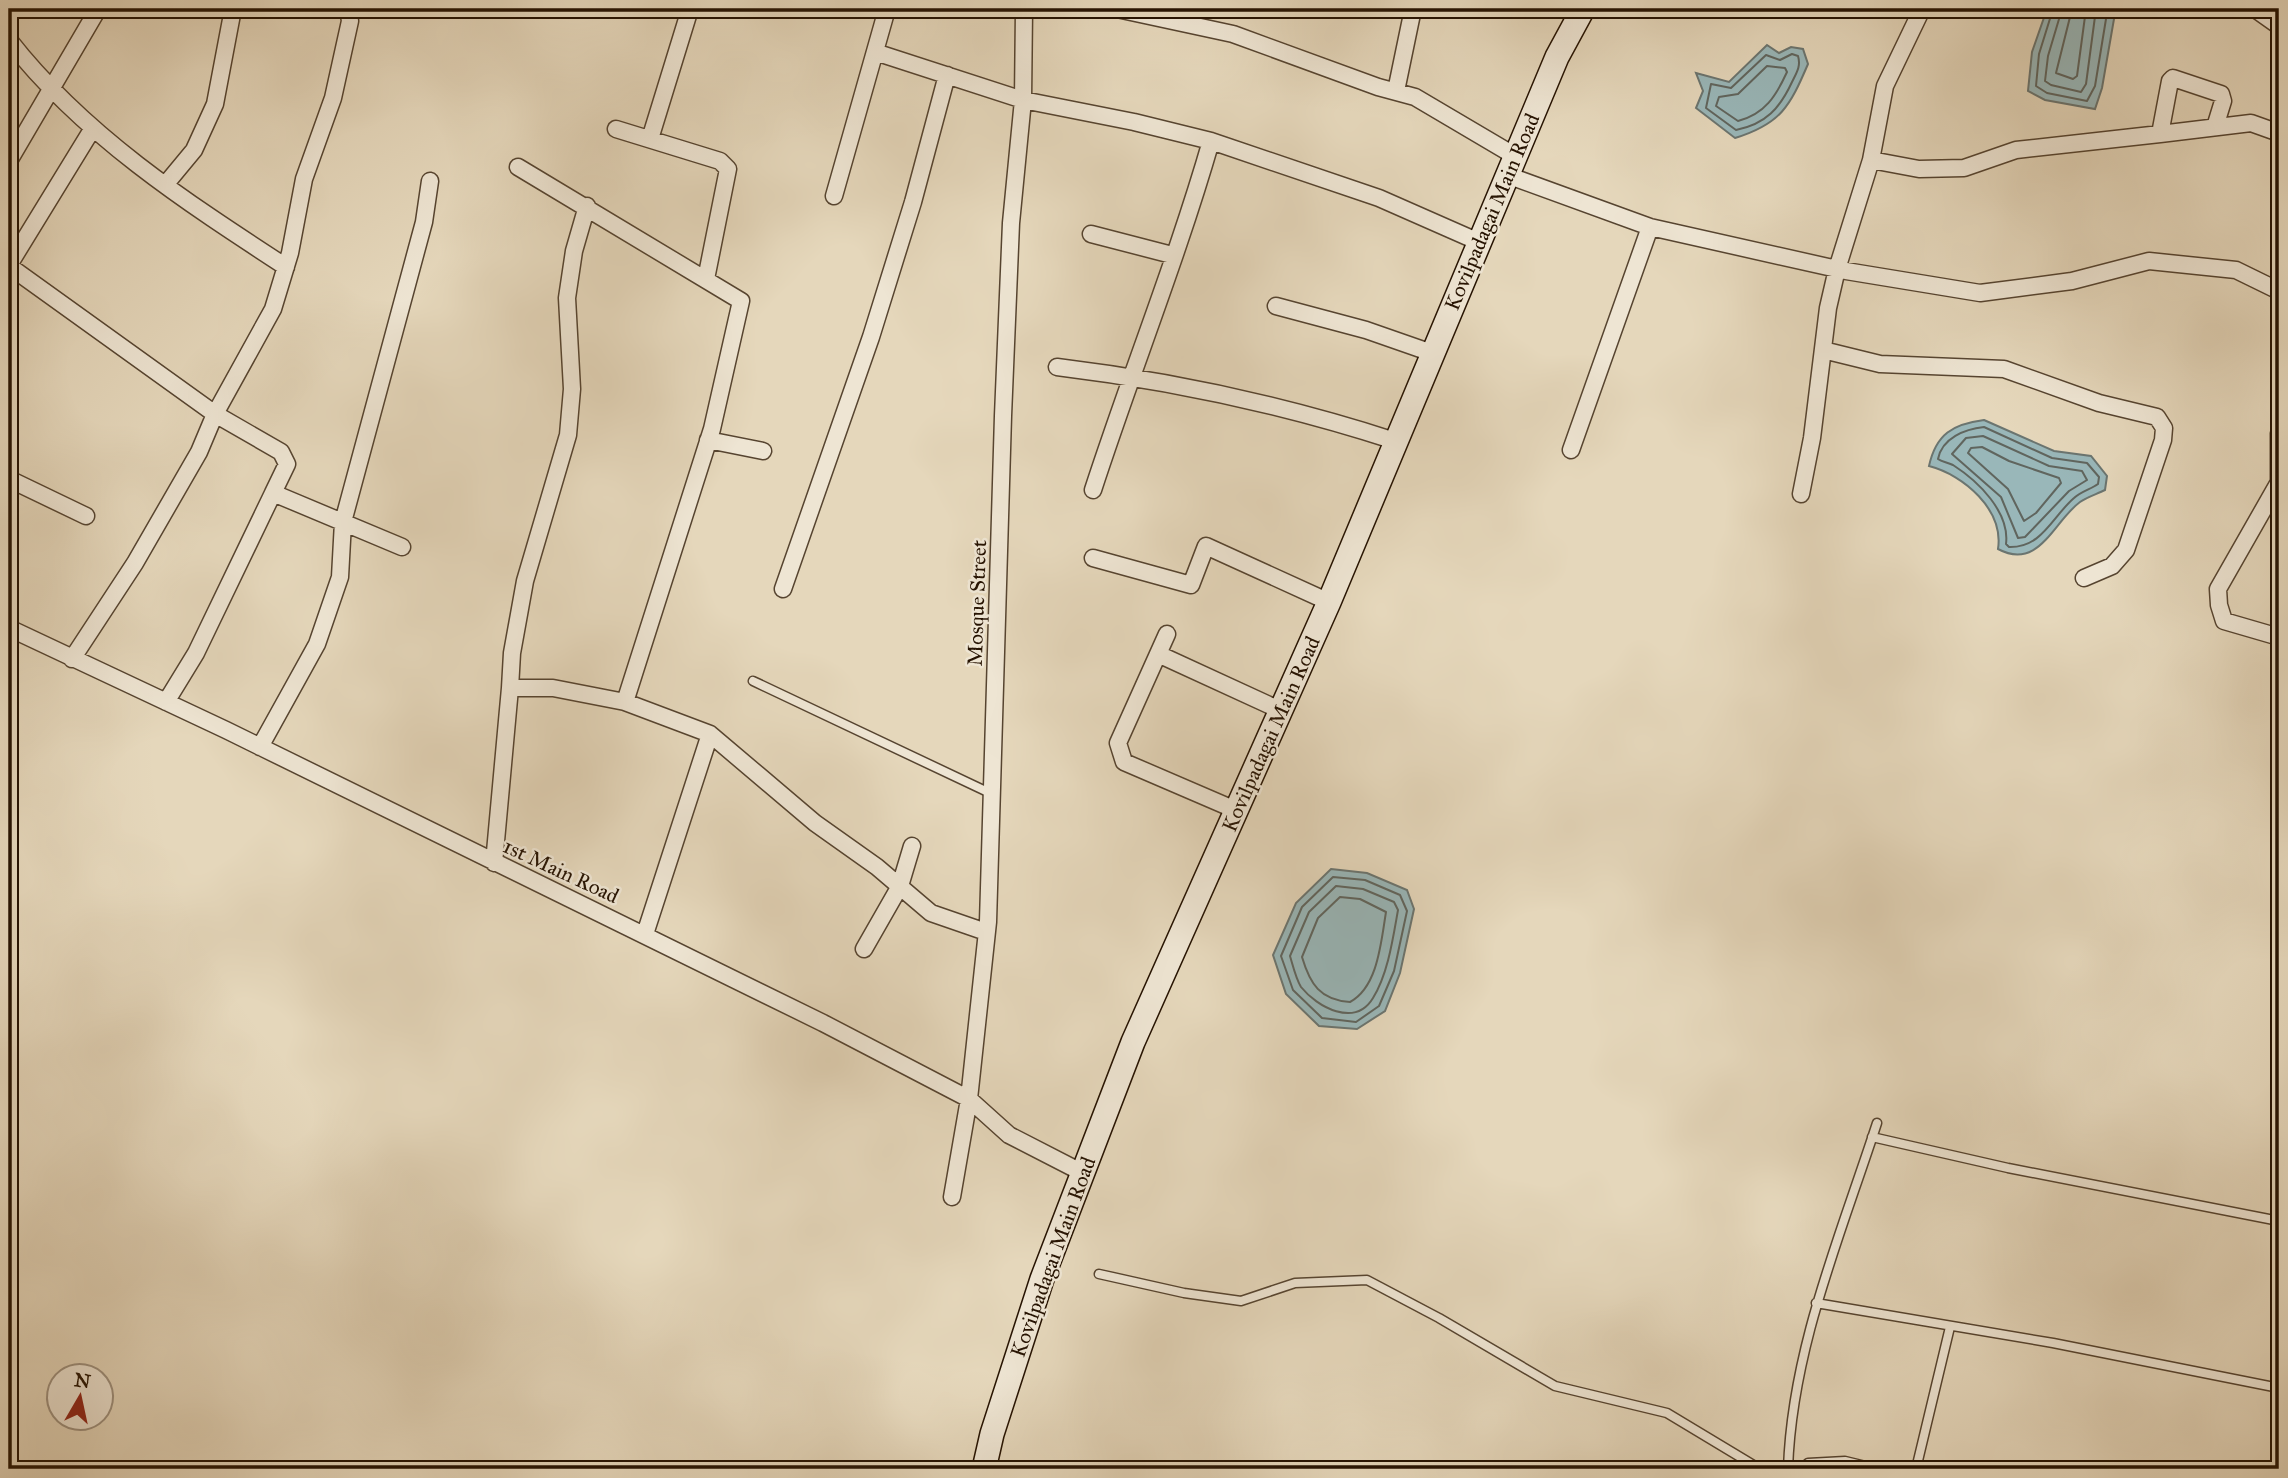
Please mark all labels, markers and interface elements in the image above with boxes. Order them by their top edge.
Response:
street label: Kovilpadagai Main Road [1439,109,1545,314]
street label: Mosque Street [962,539,992,667]
street label: Kovilpadagai Main Road [1216,632,1326,836]
street label: 1st Main Road [499,833,623,909]
street label: Kovilpadagai Main Road [1005,1153,1102,1361]
north arrow [46,1362,116,1432]
text: N [73,1368,92,1393]

